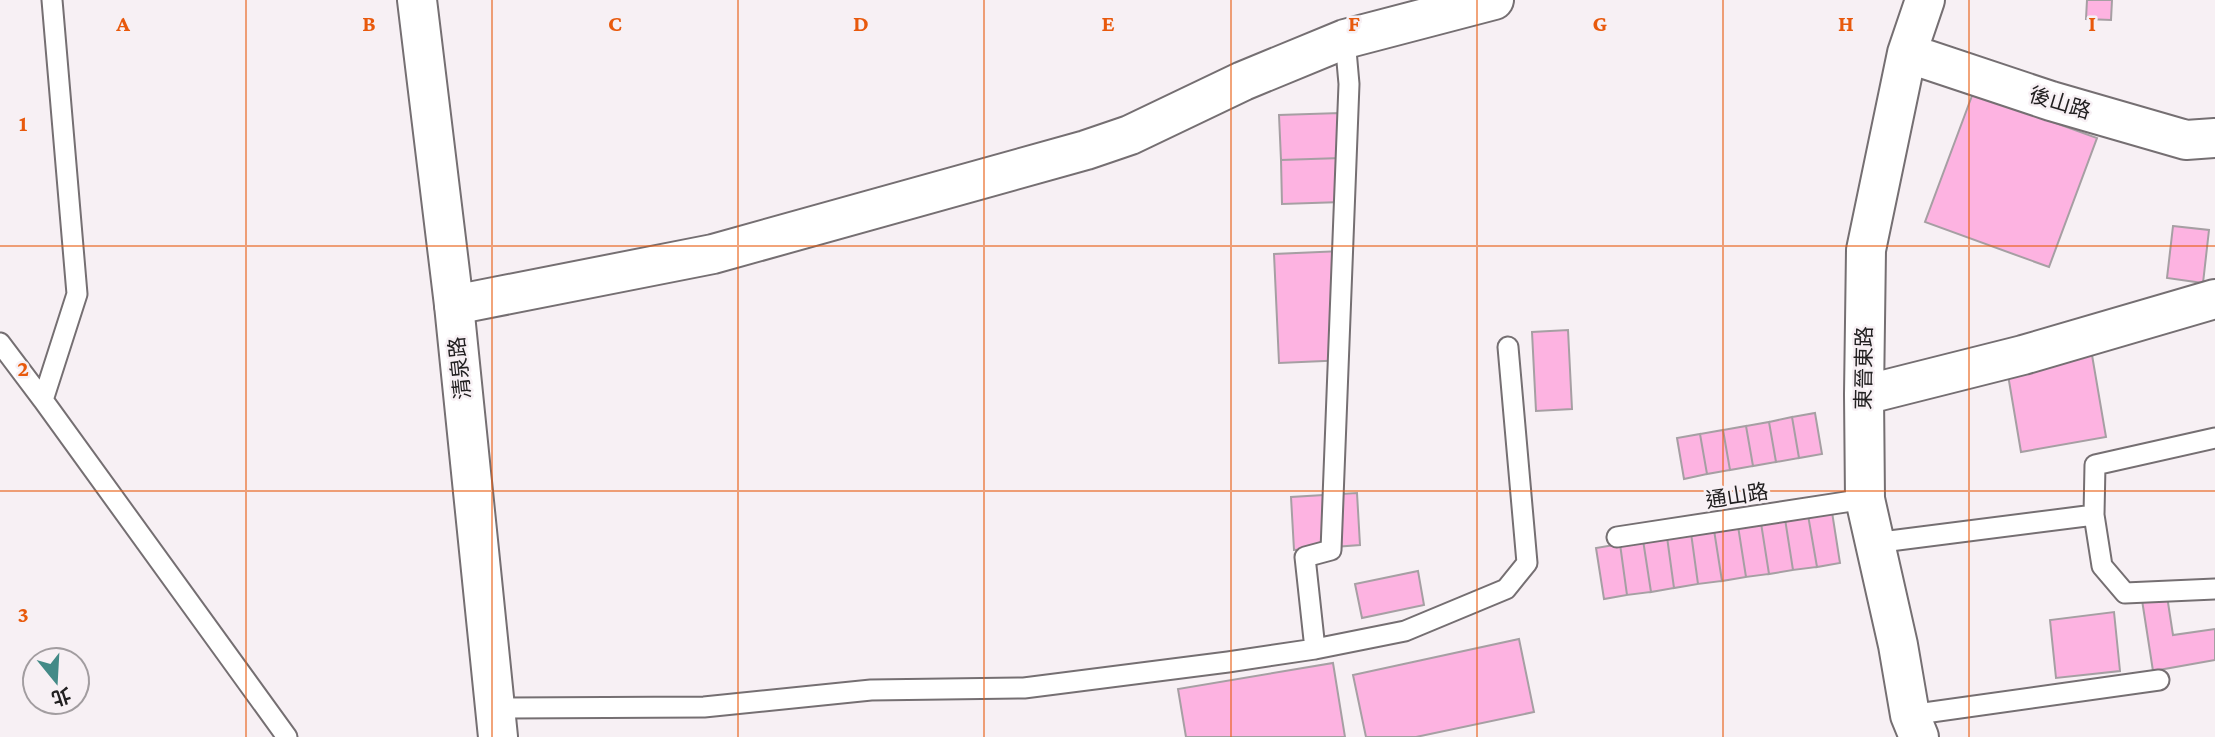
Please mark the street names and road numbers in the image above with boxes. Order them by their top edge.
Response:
street label: 後山路 [2026,82,2094,124]
street label: 東晉東路 [1851,326,1877,410]
street label: 清泉路 [445,335,475,401]
street label: 通山路 [1704,479,1770,513]

